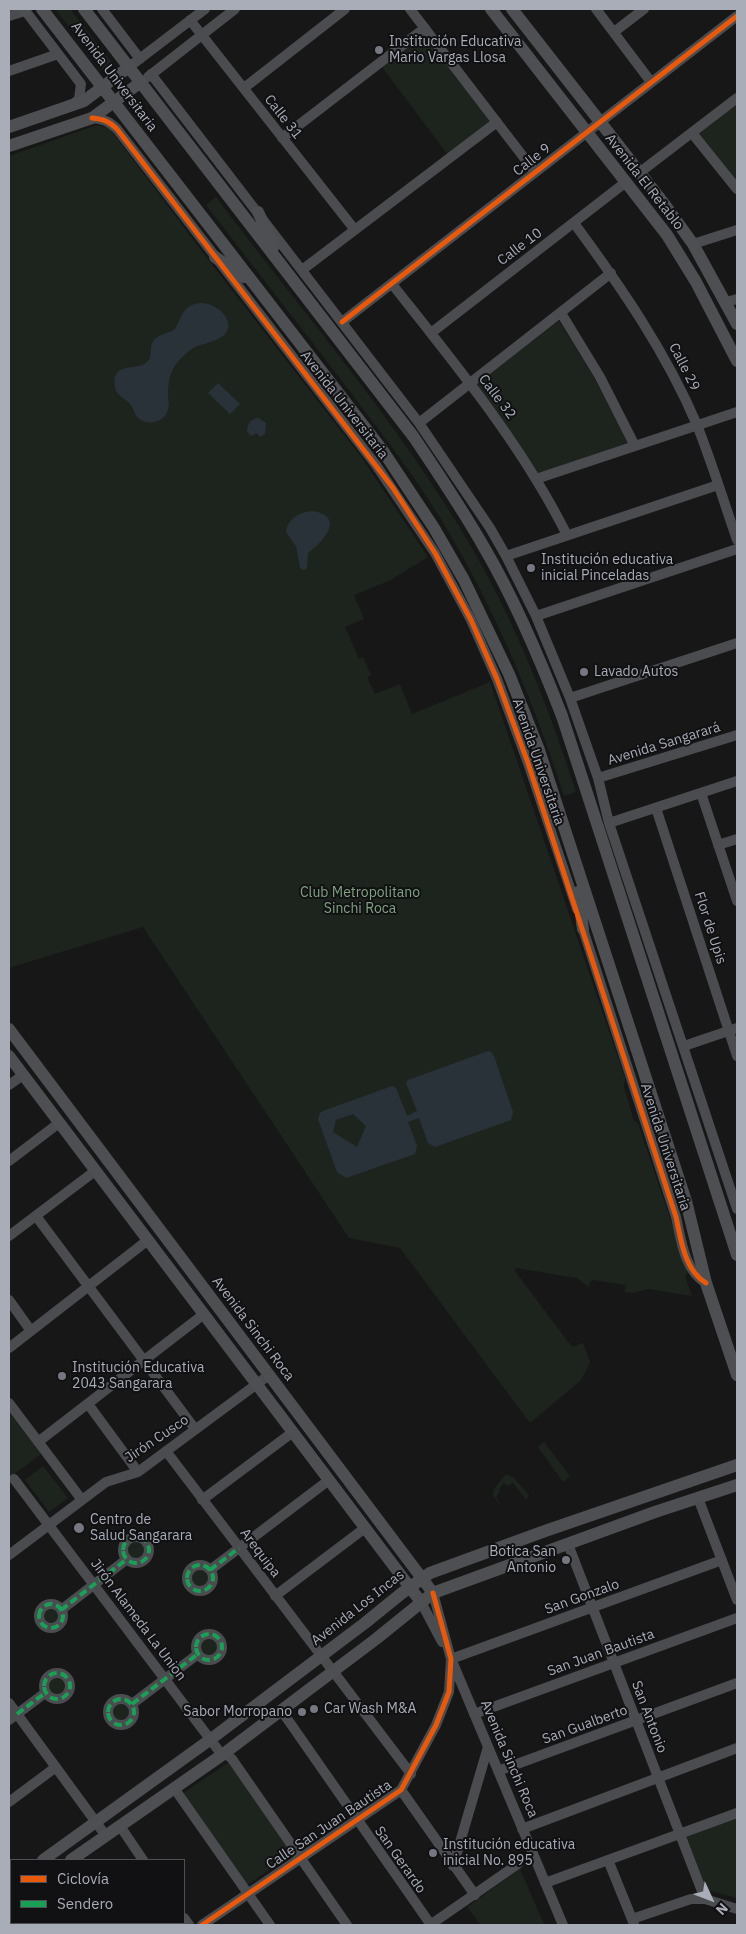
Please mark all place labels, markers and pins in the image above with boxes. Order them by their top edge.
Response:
place label: Institución Educativa Mario Vargas Llosa [389,34,521,66]
marker: Institución Educativa Mario Vargas Llosa [373,44,385,56]
place label: Institución educativa inicial Pinceladas [541,552,673,584]
marker: Institución educativa inicial Pinceladas [525,562,537,574]
place label: Lavado Autos [594,664,678,680]
marker: Lavado Autos [578,666,590,678]
place label: Institución Educativa 2043 Sangarara [72,1360,204,1392]
marker: Institución Educativa 2043 Sangarara [56,1370,68,1382]
place label: Centro de Salud Sangarara [90,1512,192,1544]
marker: Centro de Salud Sangarara [72,1521,86,1535]
place label: Botica San Antonio [489,1544,556,1576]
marker: Botica San Antonio [560,1554,572,1566]
place label: Car Wash M&A [324,1701,417,1717]
marker: Car Wash M&A [308,1703,320,1715]
place label: Sabor Morropano [183,1704,292,1720]
marker: Sabor Morropano [296,1706,308,1718]
place label: Institución educativa inicial No. 895 [443,1837,575,1870]
marker: Institución educativa inicial No. 895 [427,1847,439,1859]

